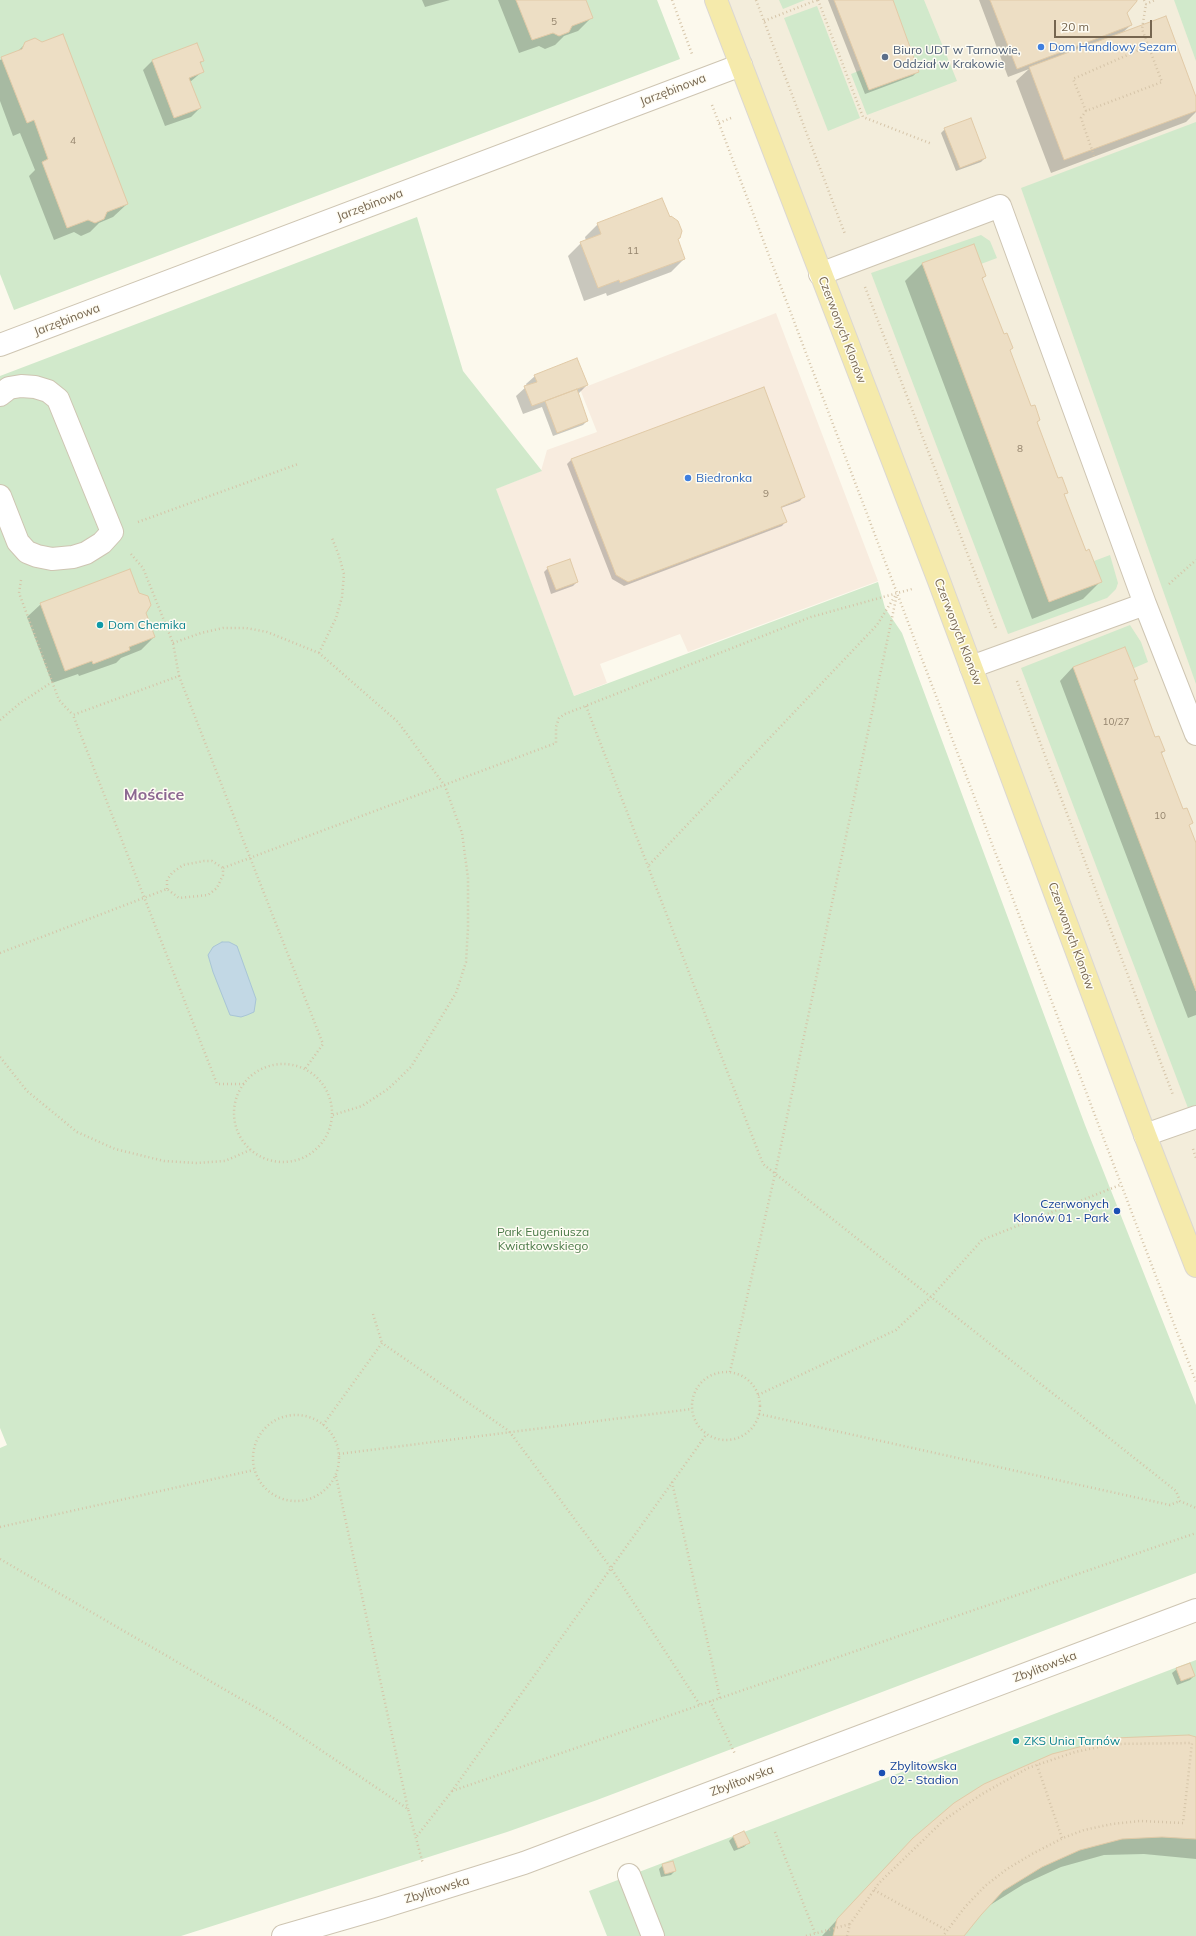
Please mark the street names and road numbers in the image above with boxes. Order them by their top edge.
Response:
street label: Jarzębinowa [638,71,708,109]
street label: Jarzębinowa [335,186,405,224]
street label: Czerwonych Klonów [815,274,869,386]
street label: Jarzębinowa [32,301,102,339]
street label: Czerwonych Klonów [931,576,985,688]
street label: Czerwonych Klonów [1045,880,1097,992]
street label: Zbylitowska [1011,1648,1079,1686]
street label: Zbylitowska [708,1762,776,1800]
street label: Zbylitowska [403,1873,471,1907]

